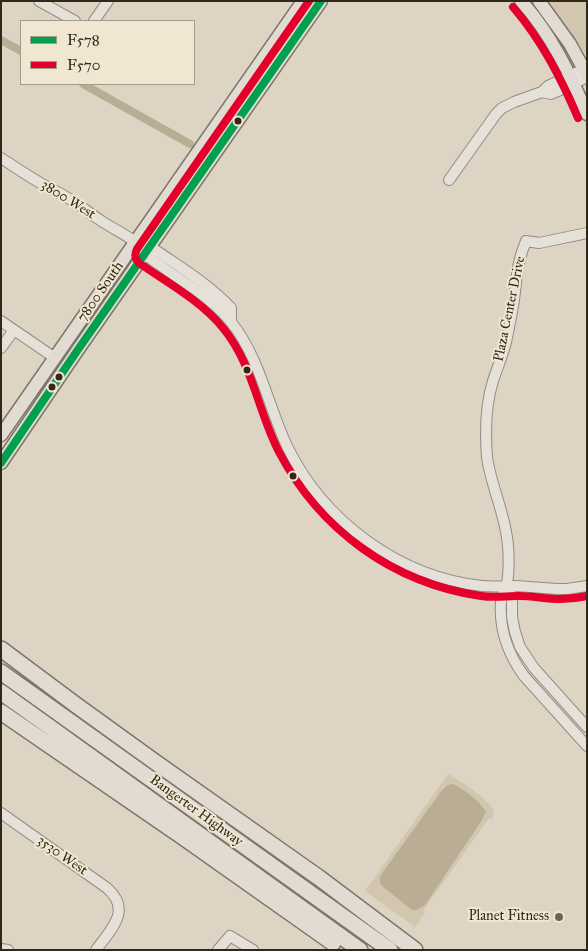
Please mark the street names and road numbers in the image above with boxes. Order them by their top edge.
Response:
street label: 3800 West [38,177,98,223]
street label: Plaza Center Drive [491,255,529,363]
street label: 7800 South [74,259,128,325]
street label: Bangerter Highway [146,772,246,850]
street label: 3530 West [34,833,90,879]

